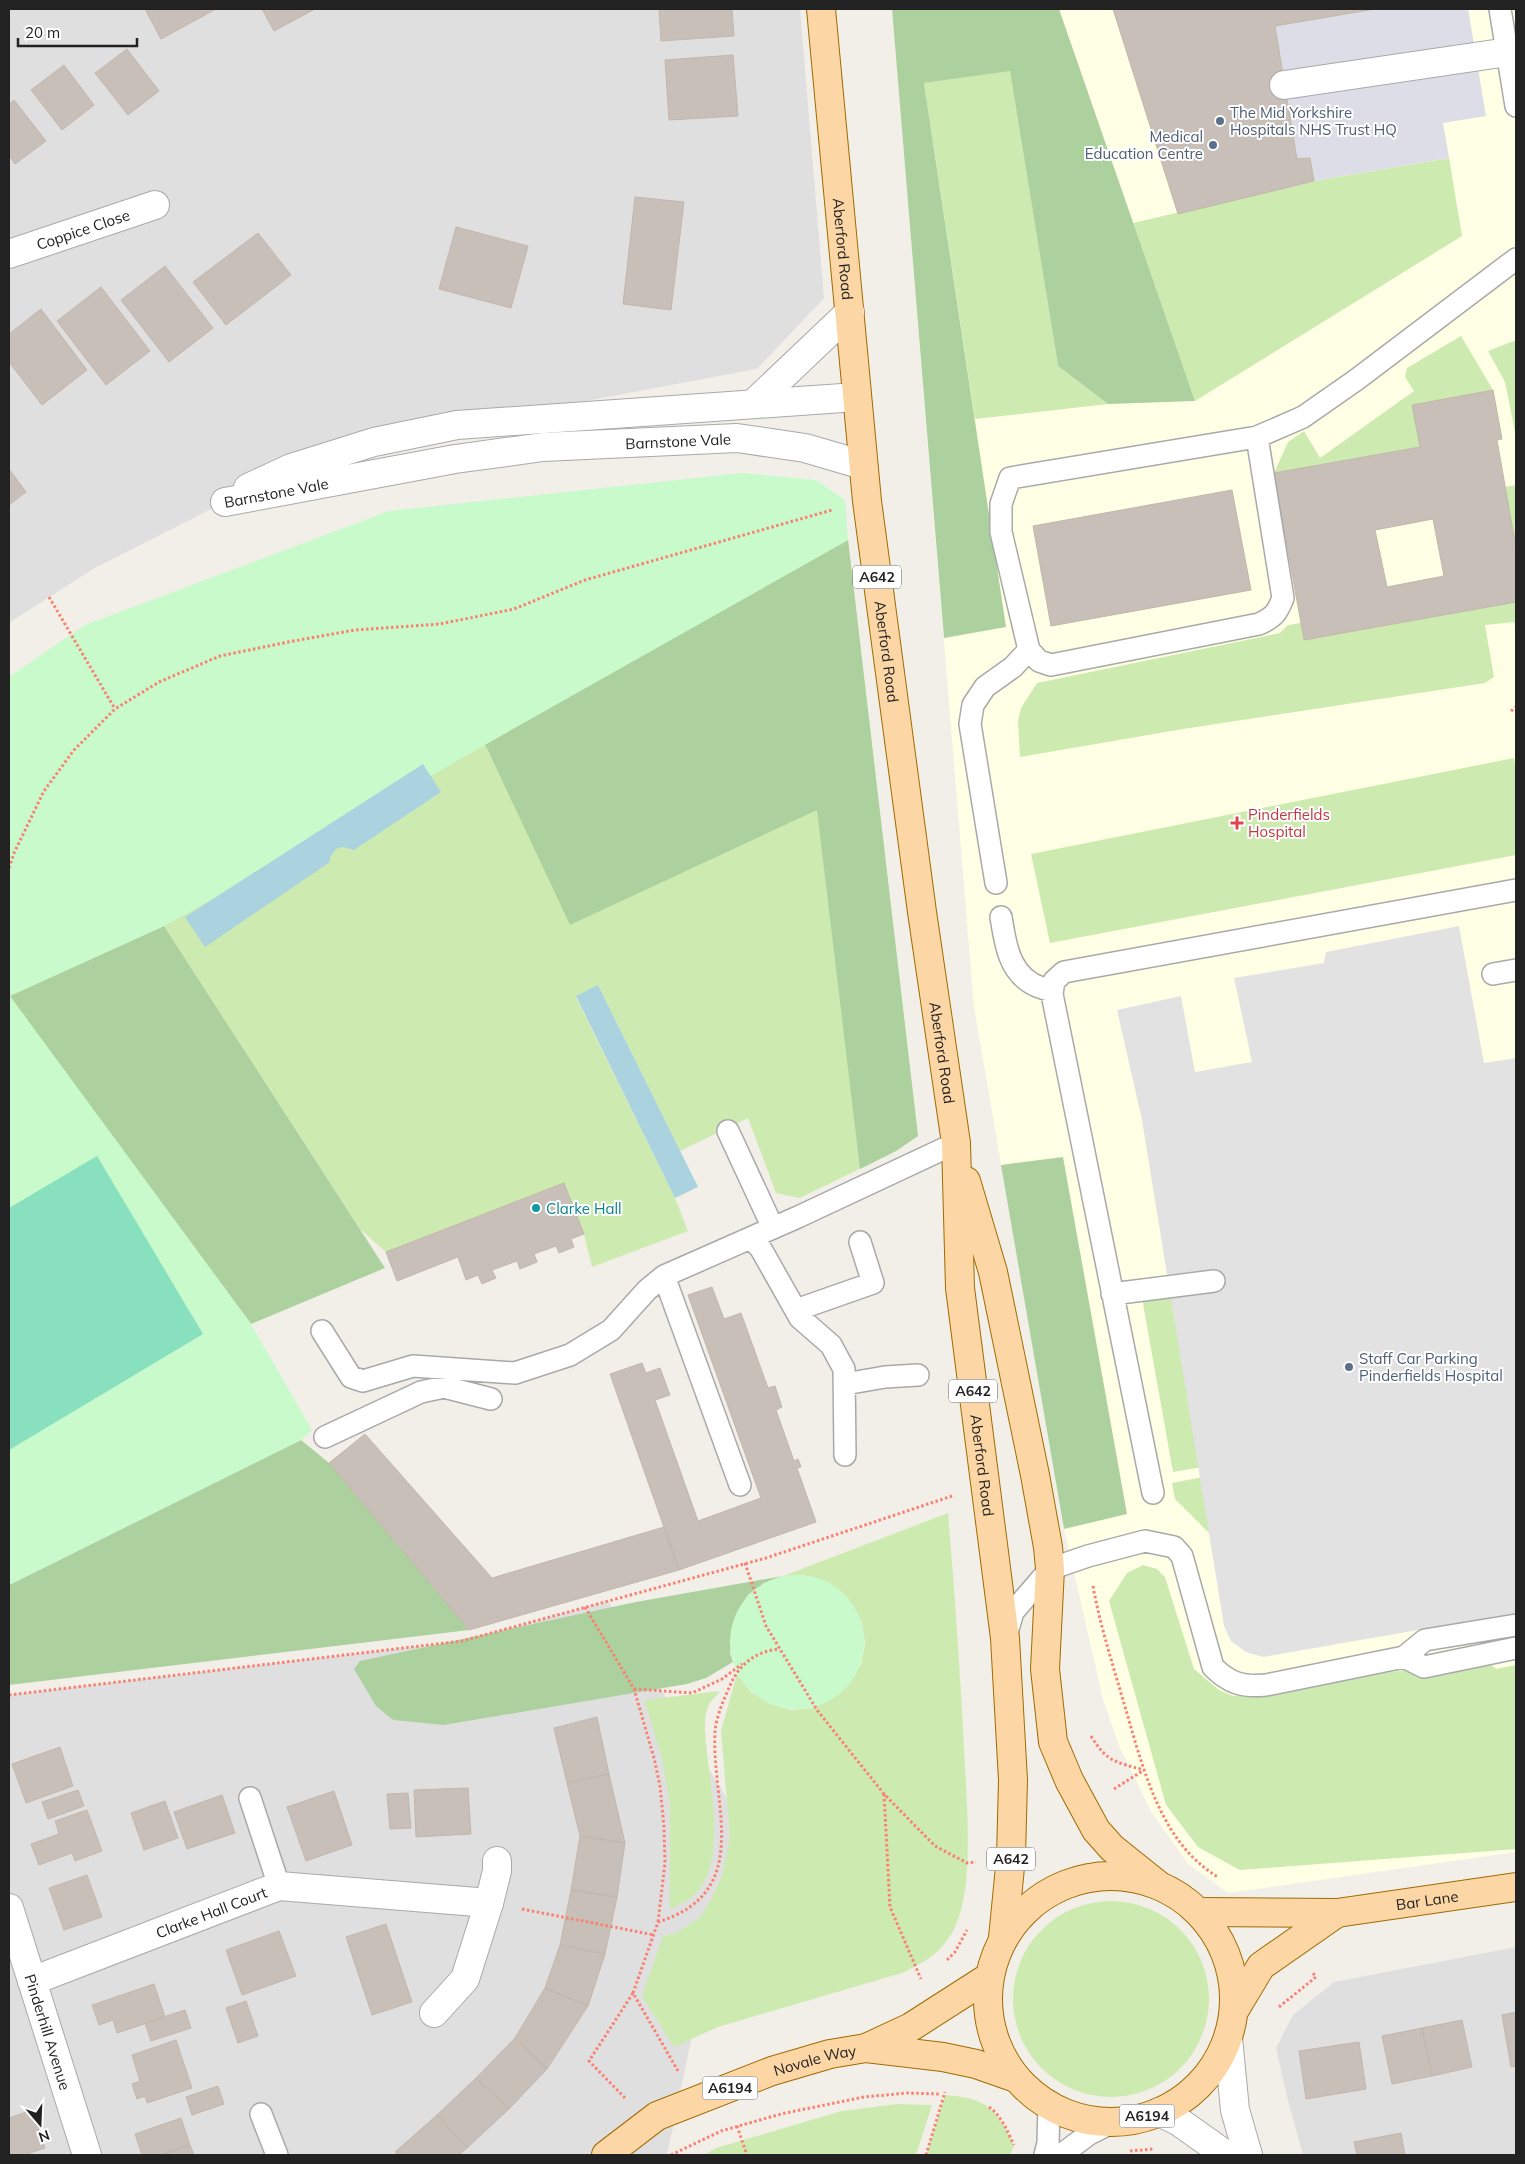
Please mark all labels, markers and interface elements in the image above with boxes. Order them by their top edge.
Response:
scale bar [18,15,136,47]
text: 20 m [25,23,60,42]
place label: The Mid Yorkshire Hospitals NHS Trust HQ [1230,103,1397,139]
marker: The Mid Yorkshire Hospitals NHS Trust HQ [1214,115,1226,127]
place label: Medical Education Centre [1085,127,1203,163]
marker: Medical Education Centre [1207,139,1219,151]
street label: Aberford Road [829,197,858,301]
street label: Coppice Close [34,205,132,254]
street label: Barnstone Vale [625,429,731,453]
street label: Barnstone Vale [222,473,330,512]
road number: A642 [853,566,901,588]
street label: Aberford Road [871,599,903,704]
place label: Pinderfields Hospital [1248,805,1330,841]
marker: Pinderfields Hospital [1230,816,1244,830]
street label: Aberford Road [926,1001,960,1105]
place label: Clarke Hall [546,1199,622,1218]
marker: Clarke Hall [530,1202,542,1214]
place label: Staff Car Parking Pinderfields Hospital [1359,1349,1503,1385]
marker: Staff Car Parking Pinderfields Hospital [1343,1361,1355,1373]
road number: A642 [949,1380,997,1402]
street label: Aberford Road [967,1413,999,1517]
road number: A642 [987,1848,1035,1870]
street label: Clarke Hall Court [153,1882,270,1942]
street label: Bar Lane [1395,1886,1459,1914]
street label: Pinderhill Avenue [21,1972,75,2092]
street label: Novale Way [771,2040,858,2080]
road number: A6194 [702,2076,758,2100]
north arrow [15,2099,65,2149]
road number: A6194 [1120,2104,1174,2128]
text: N [36,2126,52,2147]

